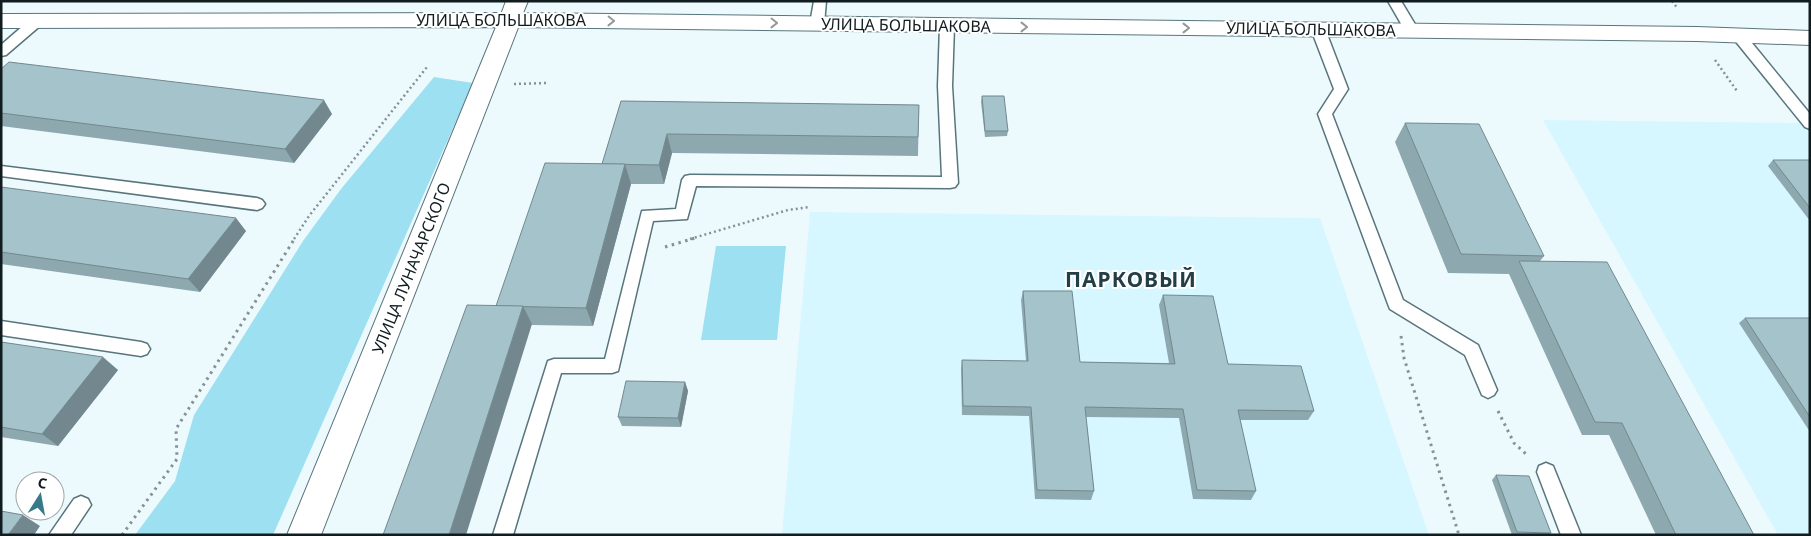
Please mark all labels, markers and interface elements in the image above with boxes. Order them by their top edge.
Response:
street label: УЛИЦА БОЛЬШАКОВА [416,9,587,31]
street label: УЛИЦА БОЛЬШАКОВА [821,13,992,37]
one-way arrow [608,16,615,26]
street label: УЛИЦА БОЛЬШАКОВА [1226,17,1397,41]
one-way arrow [770,18,778,29]
one-way arrow [1020,22,1028,32]
one-way arrow [1182,23,1190,33]
street label: УЛИЦА ЛУНАЧАРСКОГО [367,179,455,357]
district label: ПАРКОВЫЙ [1065,265,1197,293]
north arrow [15,471,65,521]
text: С [36,473,49,493]

